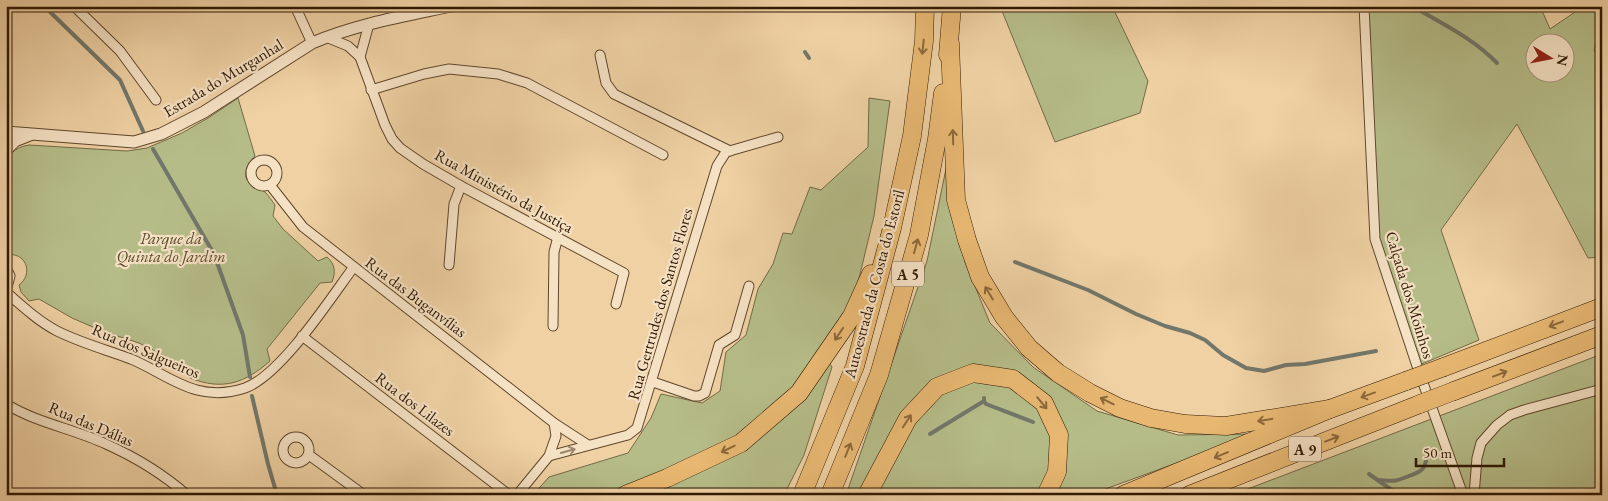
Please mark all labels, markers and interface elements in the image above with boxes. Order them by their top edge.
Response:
north arrow [1526,32,1576,82]
street label: Estrada do Murganhal [159,34,287,122]
one-way arrow [918,39,928,55]
text: N [1553,53,1573,68]
one-way arrow [949,129,958,145]
street label: Rua Ministério da Justiça [431,144,578,238]
street label: Autoestrada da Costa do Estoril [838,187,909,382]
street label: Rua Gertrudes dos Santos Flores [623,206,697,402]
park label: Parque da Quinta do Jardim [116,228,226,267]
street label: Calçada dos Moinhos [1381,229,1439,361]
one-way arrow [911,238,921,254]
street label: Rua das Buganvílias [361,252,471,342]
road number: A 5 [892,262,924,286]
one-way arrow [984,286,994,300]
street label: Rua dos Salgueiros [89,319,203,383]
one-way arrow [1549,320,1564,330]
one-way arrow [834,327,845,341]
street label: Rua dos Lilazes [371,367,459,441]
one-way arrow [1492,369,1507,378]
one-way arrow [1361,391,1376,400]
one-way arrow [1099,396,1114,406]
street label: Rua das Dálias [45,397,137,451]
one-way arrow [1036,397,1047,410]
one-way arrow [903,415,913,429]
one-way arrow [1257,415,1273,425]
one-way arrow [1324,433,1339,443]
road number: A 9 [1289,436,1321,462]
scale bar [1416,436,1503,468]
one-way arrow [844,443,854,458]
text: 50 m [1423,443,1452,462]
one-way arrow [560,445,576,455]
one-way arrow [721,445,736,454]
one-way arrow [1214,451,1229,461]

